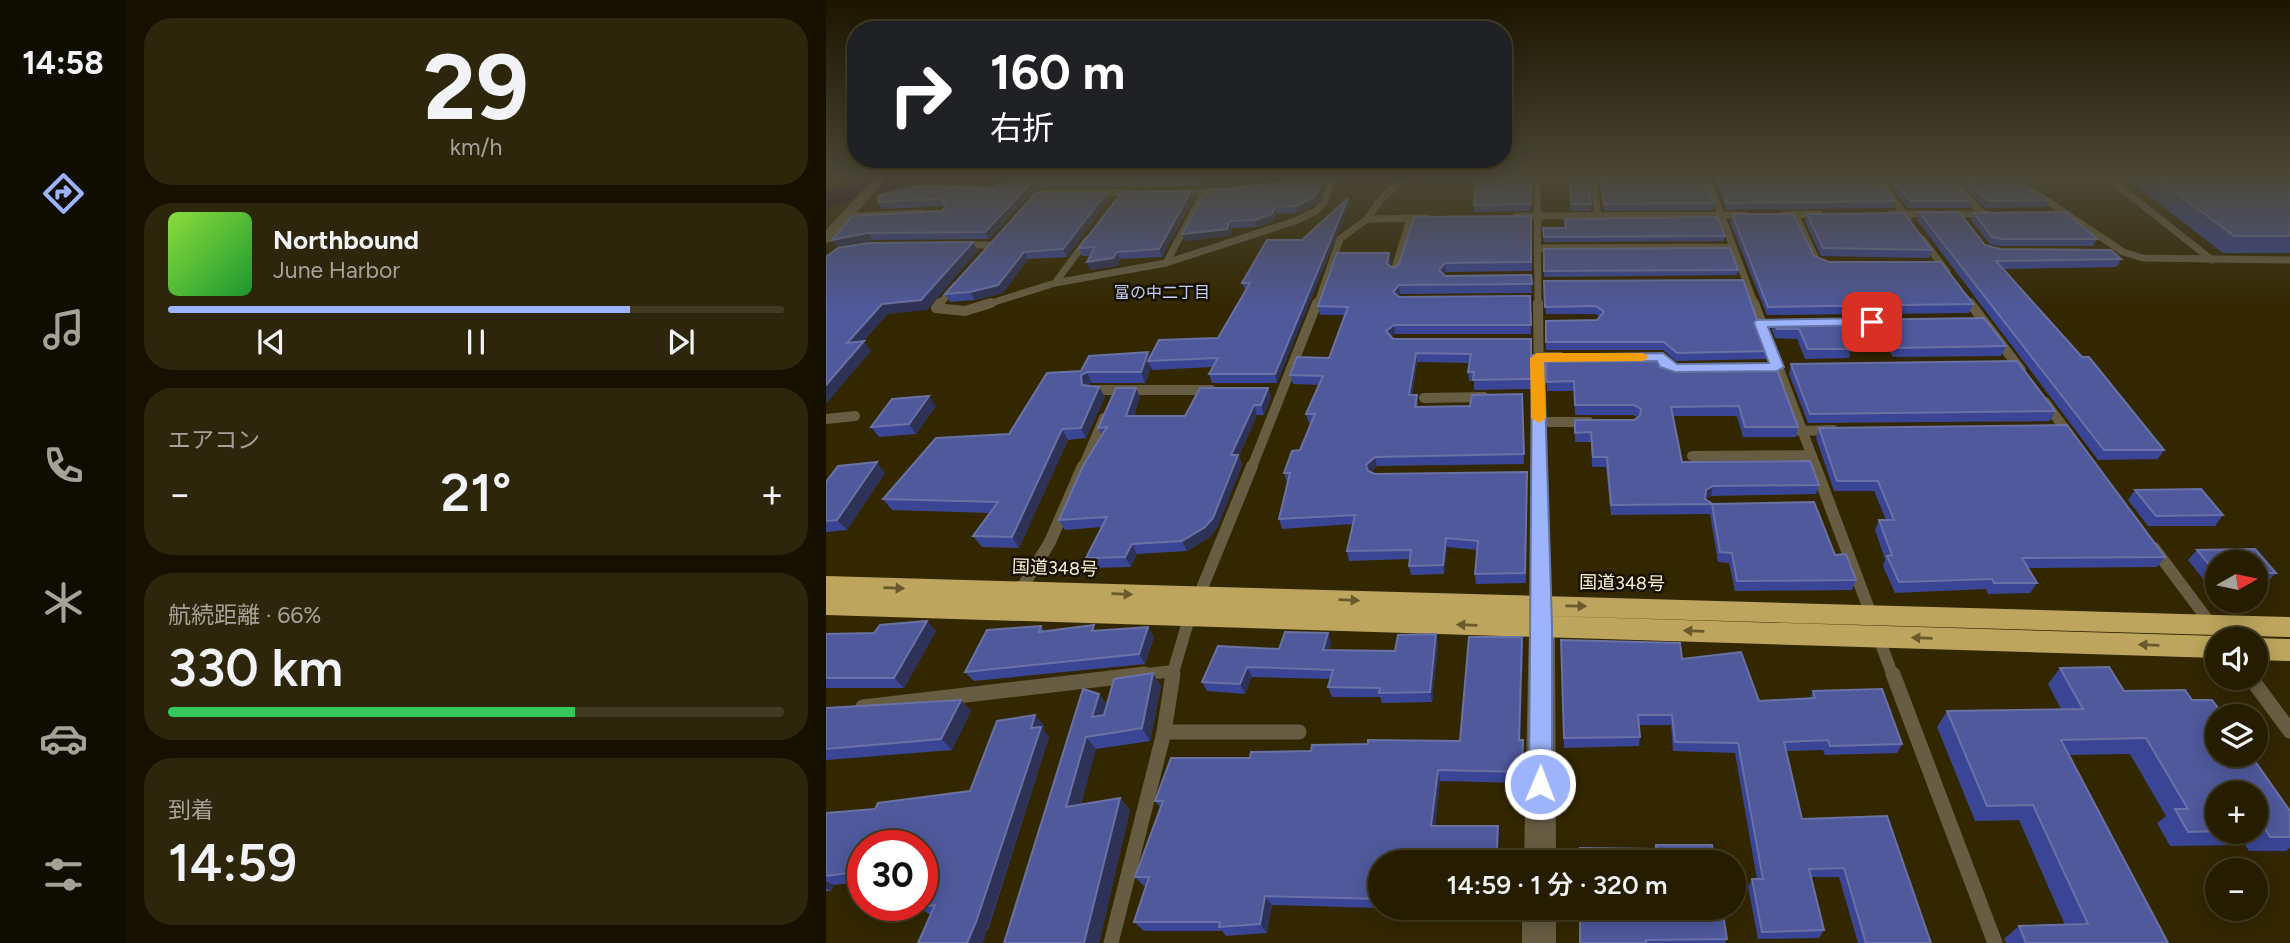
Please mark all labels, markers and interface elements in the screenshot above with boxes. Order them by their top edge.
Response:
text: 29 [423,33,529,142]
text: 160 m [990,42,1125,101]
text: 14:58 [22,44,104,82]
icon: right [875,49,966,140]
text: 右折 [990,109,1054,147]
text: km/h [450,133,502,161]
icon: directions [39,169,88,218]
text: Northbound [273,224,419,256]
text: June Harbor [273,256,400,284]
district label: 富の中二丁目 [1114,283,1210,302]
pin [1842,292,1902,352]
icon: arrive [1853,303,1891,341]
icon: music [39,305,88,354]
icon: previous [252,323,290,361]
icon: pause [457,323,495,361]
icon: next [662,323,700,361]
text: エアコン [168,426,260,454]
icon: phone [39,441,88,490]
text: 21° [441,462,511,524]
text: − [168,471,192,517]
text: + [760,471,784,517]
north arrow [2205,550,2268,612]
map controls [2205,550,2268,921]
street label: 国道348号 [1012,556,1098,580]
street label: 国道348号 [1579,571,1665,595]
icon: climate [39,578,88,627]
one-way arrow [883,582,905,594]
one-way arrow [1111,589,1133,600]
one-way arrow [1338,595,1360,606]
text: 航続距離 · 66% [168,601,321,629]
one-way arrow [1566,601,1588,612]
one-way arrow [1456,619,1478,631]
one-way arrow [1683,626,1705,637]
button: sound [2205,627,2268,690]
one-way arrow [1910,632,1932,643]
text: 330 km [168,637,343,699]
one-way arrow [2138,640,2160,651]
button: layers [2205,704,2268,767]
icon: car [39,714,88,763]
position arrow [1503,747,1577,821]
button: + [2205,781,2268,844]
text: 到着 [168,796,214,824]
speed limit sign: 30 [847,830,938,921]
text: 14:59 [168,832,297,894]
icon: filters [39,850,88,899]
button: − [2205,858,2268,921]
text: 14:59 · 1 分 · 320 m [1447,869,1667,901]

